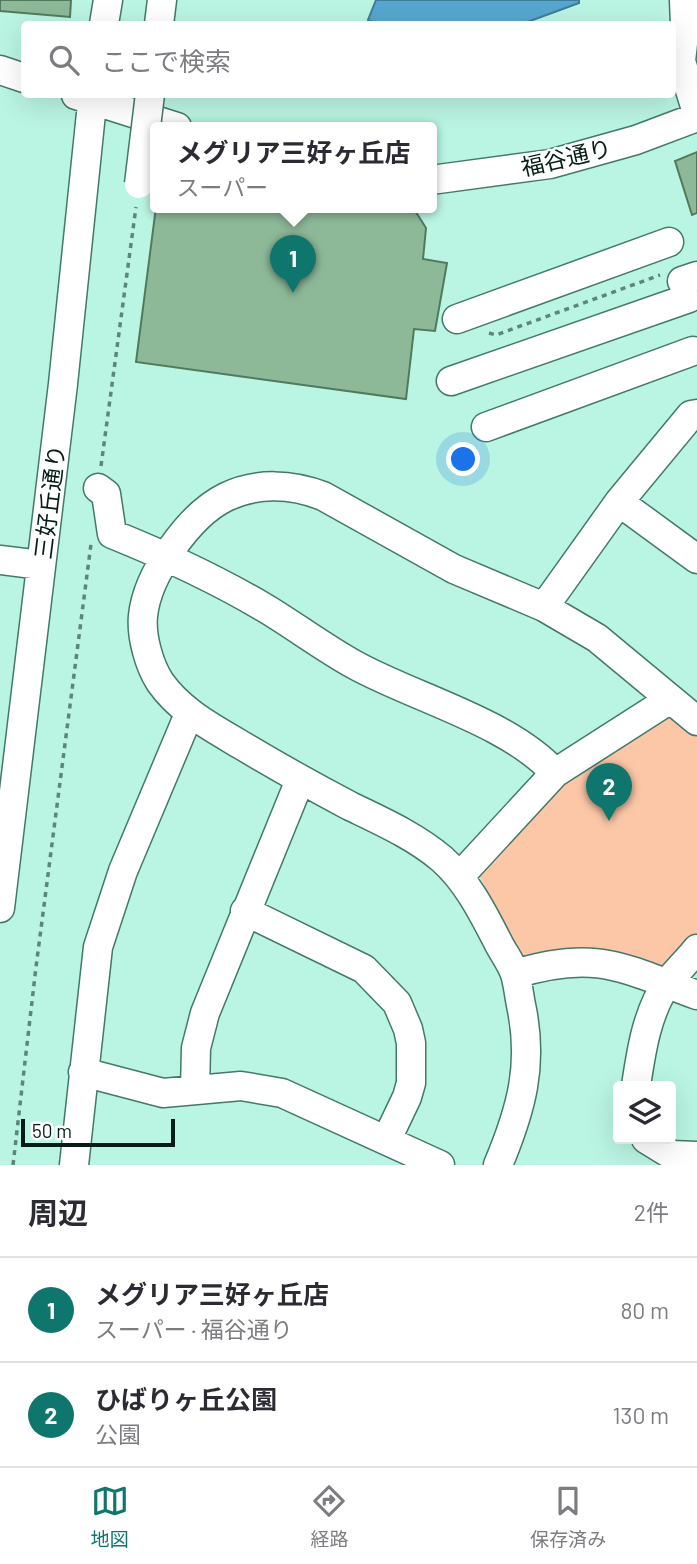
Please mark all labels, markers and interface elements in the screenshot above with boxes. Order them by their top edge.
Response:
search box [21,21,676,98]
icon: search [45,41,83,79]
text: ここで検索 [101,45,231,76]
popup [150,122,437,213]
street label: 福谷通り [518,133,614,181]
text: メグリア三好ヶ丘店 [176,136,411,167]
text: スーパー [176,173,268,201]
pin: 1 [270,235,316,293]
your location [446,442,480,476]
street label: 三好丘通り [28,443,70,561]
pin: 2 [586,763,632,821]
map controls [613,1081,676,1144]
button: layers [613,1081,676,1144]
scale bar [21,1116,175,1148]
text: 50 m [32,1119,72,1142]
text: 周辺 [28,1194,88,1230]
text: 2件 [634,1198,669,1226]
text: メグリア三好ヶ丘店 [95,1278,329,1309]
text: 1 [47,1296,55,1324]
text: 80 m [620,1296,669,1324]
text: スーパー · 福谷通り [95,1315,293,1343]
text: ひばりヶ丘公園 [95,1383,277,1414]
text: 2 [45,1401,57,1429]
text: 130 m [612,1401,669,1429]
text: 公園 [95,1420,141,1448]
tab: 地図 [91,1482,129,1551]
tab: 経路 [310,1482,348,1551]
tab: 保存済み [530,1482,606,1551]

